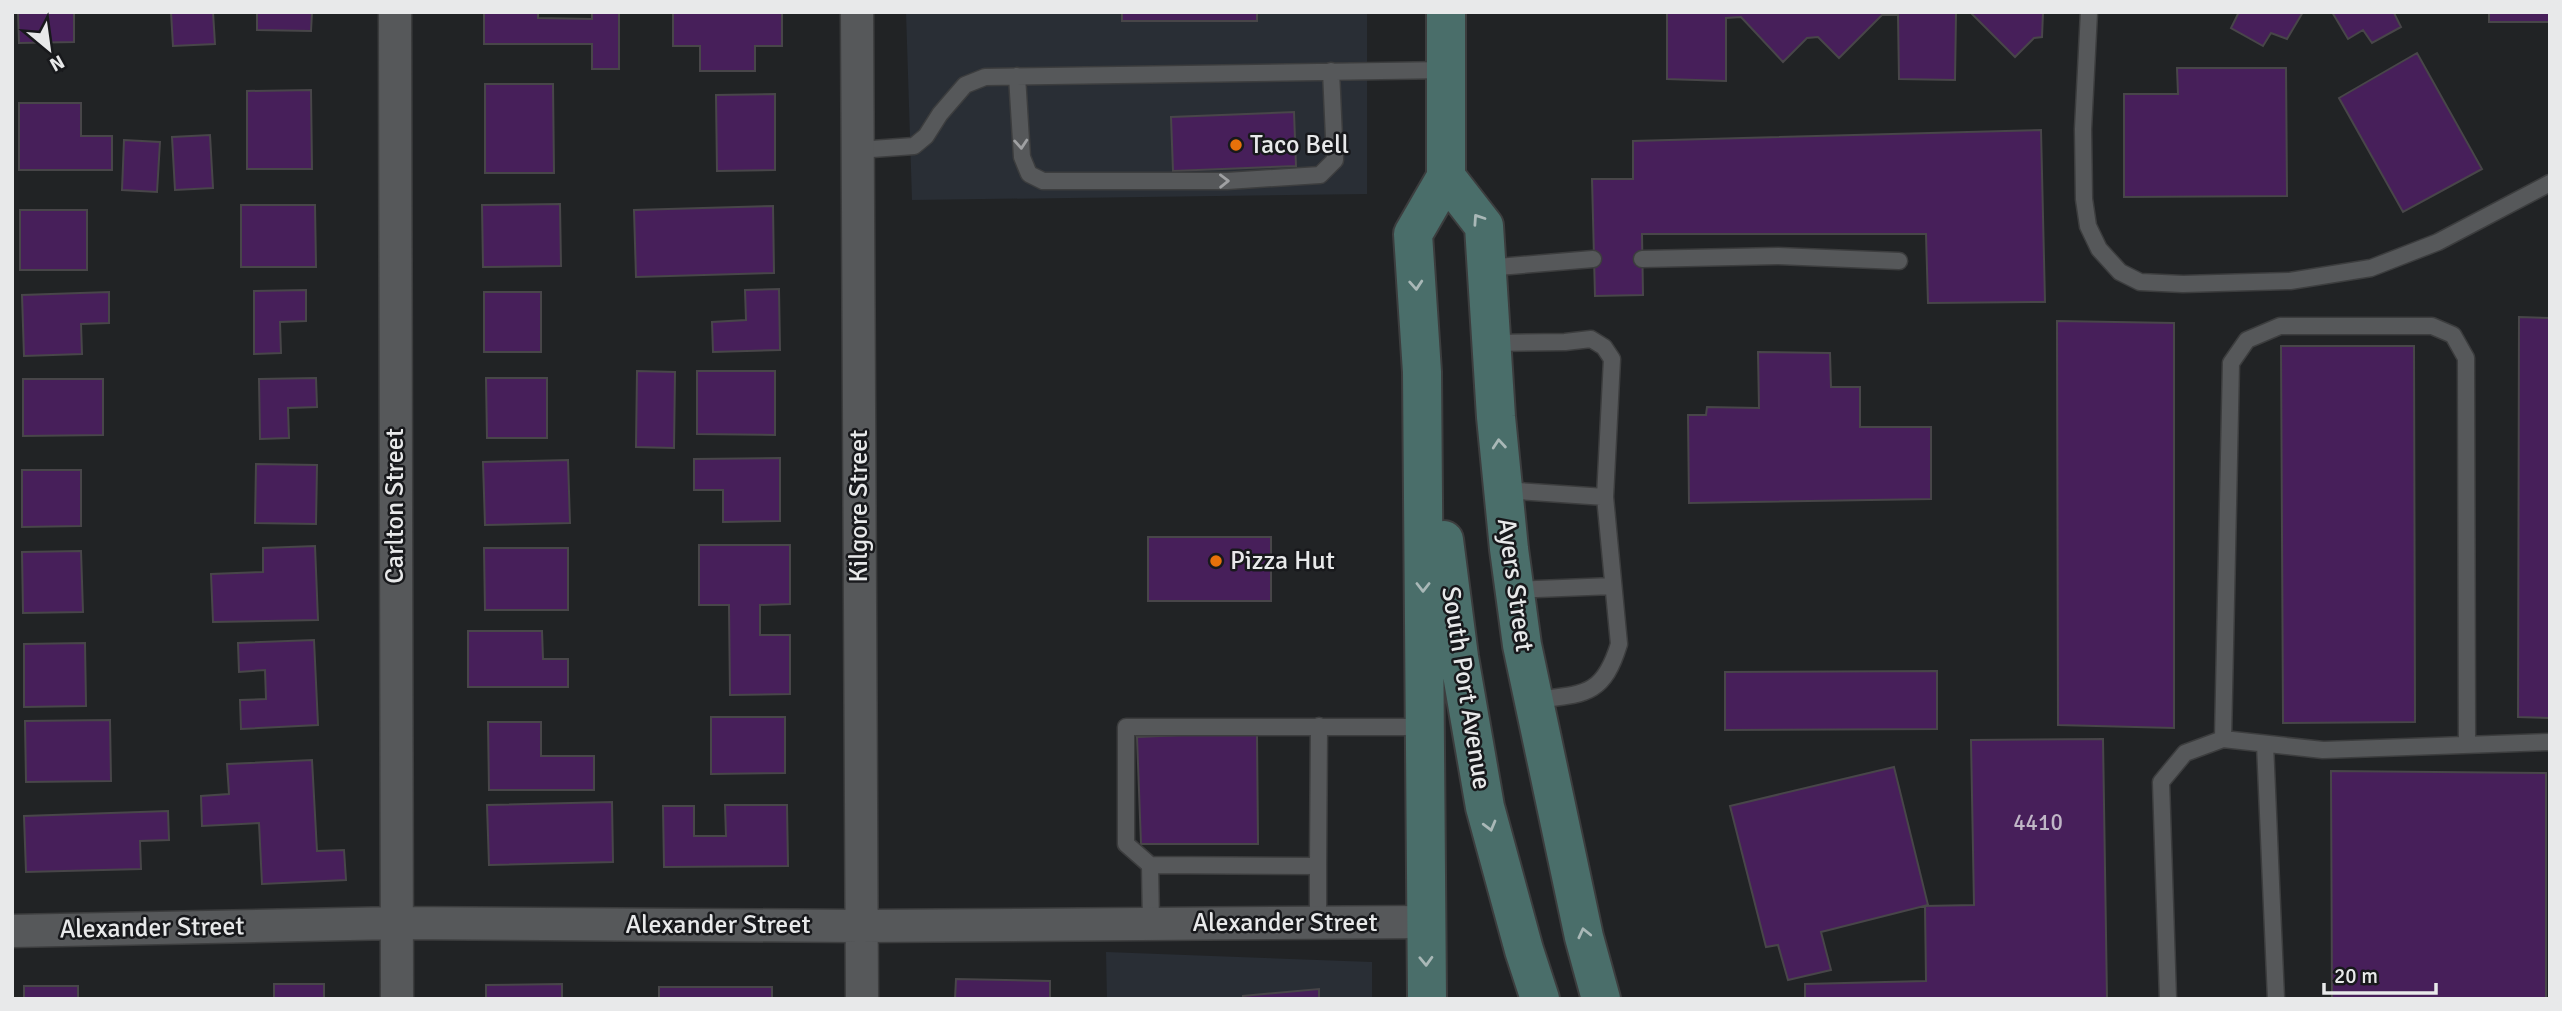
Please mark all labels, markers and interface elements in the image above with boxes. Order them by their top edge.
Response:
north arrow [14,14,84,84]
text: N [45,49,68,77]
place label: Taco Bell [1250,129,1349,161]
marker: Taco Bell [1228,137,1244,153]
one-way arrow [1013,139,1028,150]
one-way arrow [1219,173,1229,189]
one-way arrow [1473,214,1486,227]
one-way arrow [1408,280,1423,291]
street label: Carlton Street [379,428,411,584]
street label: Kilgore Street [843,430,875,582]
one-way arrow [1492,438,1507,449]
street label: Ayers Street [1490,516,1540,654]
place label: Pizza Hut [1230,545,1335,577]
marker: Pizza Hut [1208,553,1224,569]
one-way arrow [1415,582,1431,593]
street label: South Port Avenue [1434,584,1498,792]
house number: 4410 [2013,808,2063,837]
one-way arrow [1482,820,1497,832]
street label: Alexander Street [1192,907,1378,939]
street label: Alexander Street [625,909,811,941]
street label: Alexander Street [59,910,245,946]
one-way arrow [1577,927,1592,939]
scale bar [2324,951,2436,995]
one-way arrow [1418,956,1433,967]
text: 20 m [2334,963,2378,989]

